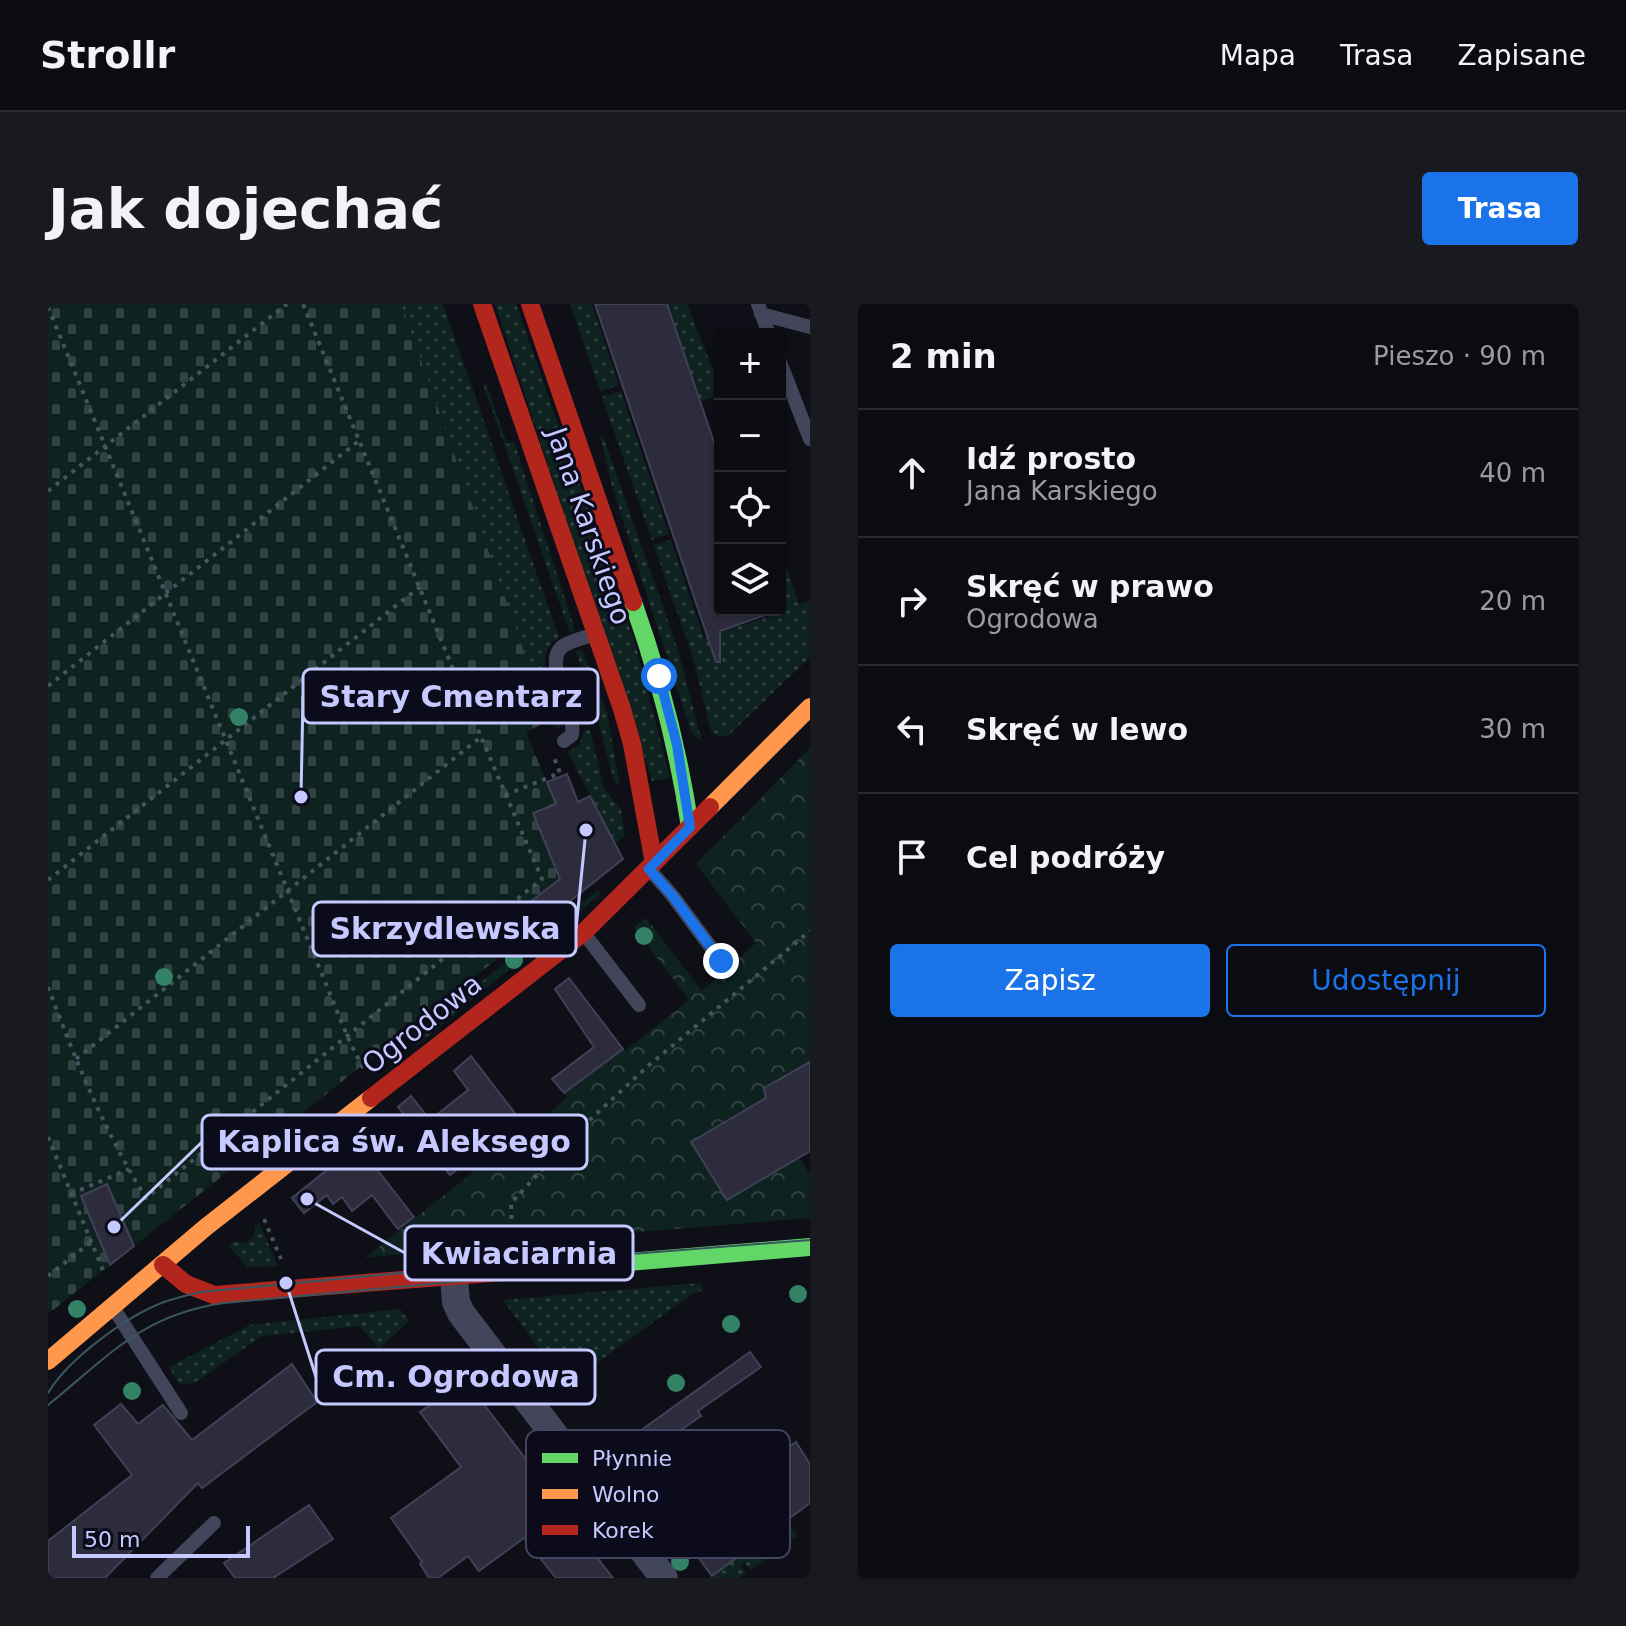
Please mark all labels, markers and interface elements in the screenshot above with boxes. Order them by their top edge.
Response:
text: Strollr [40,33,175,77]
text: Mapa [1220,39,1296,72]
text: Trasa [1340,39,1413,72]
text: Zapisane [1457,39,1586,72]
button: Trasa [1422,172,1578,245]
text: Jak dojechać [48,176,443,241]
map controls [714,328,786,616]
button: + [714,328,786,400]
text: 2 min [890,336,997,376]
text: Pieszo · 90 m [1373,341,1546,371]
button: − [714,400,786,472]
street label: Jana Karskiego [539,421,638,629]
text: Idź prosto [966,441,1136,476]
icon: ahead [890,451,934,495]
text: 40 m [1479,458,1546,488]
button: locate [714,472,786,544]
text: Jana Karskiego [966,476,1158,506]
button: layers [714,544,786,616]
text: Skręć w prawo [966,569,1214,604]
icon: right [890,579,934,623]
text: 20 m [1479,586,1546,616]
text: Ogrodowa [966,604,1099,634]
route start [641,658,677,694]
callout: Stary Cmentarz [303,669,598,723]
text: Stary Cmentarz [320,679,582,714]
icon: left [890,707,934,751]
text: Skręć w lewo [966,712,1188,747]
text: 30 m [1479,714,1546,744]
icon: arrive [890,835,934,879]
text: Cel podróży [966,840,1165,875]
callout: Skrzydlewska [313,902,576,956]
text: Skrzydlewska [329,911,561,946]
route end [703,943,739,979]
button: Zapisz [890,944,1210,1017]
button: Udostępnij [1226,944,1546,1017]
street label: Ogrodowa [356,967,488,1081]
callout: Kaplica św. Aleksego [202,1115,587,1169]
text: Kaplica św. Aleksego [217,1124,571,1159]
callout: Kwiaciarnia [405,1226,633,1280]
text: Kwiaciarnia [421,1236,617,1271]
callout: Cm. Ogrodowa [316,1350,595,1404]
text: Cm. Ogrodowa [332,1359,580,1394]
legend [526,1430,790,1558]
text: Płynnie [592,1446,672,1471]
text: Wolno [592,1482,659,1507]
text: Korek [592,1518,654,1543]
scale bar [72,1522,250,1558]
text: 50 m [84,1527,140,1552]

